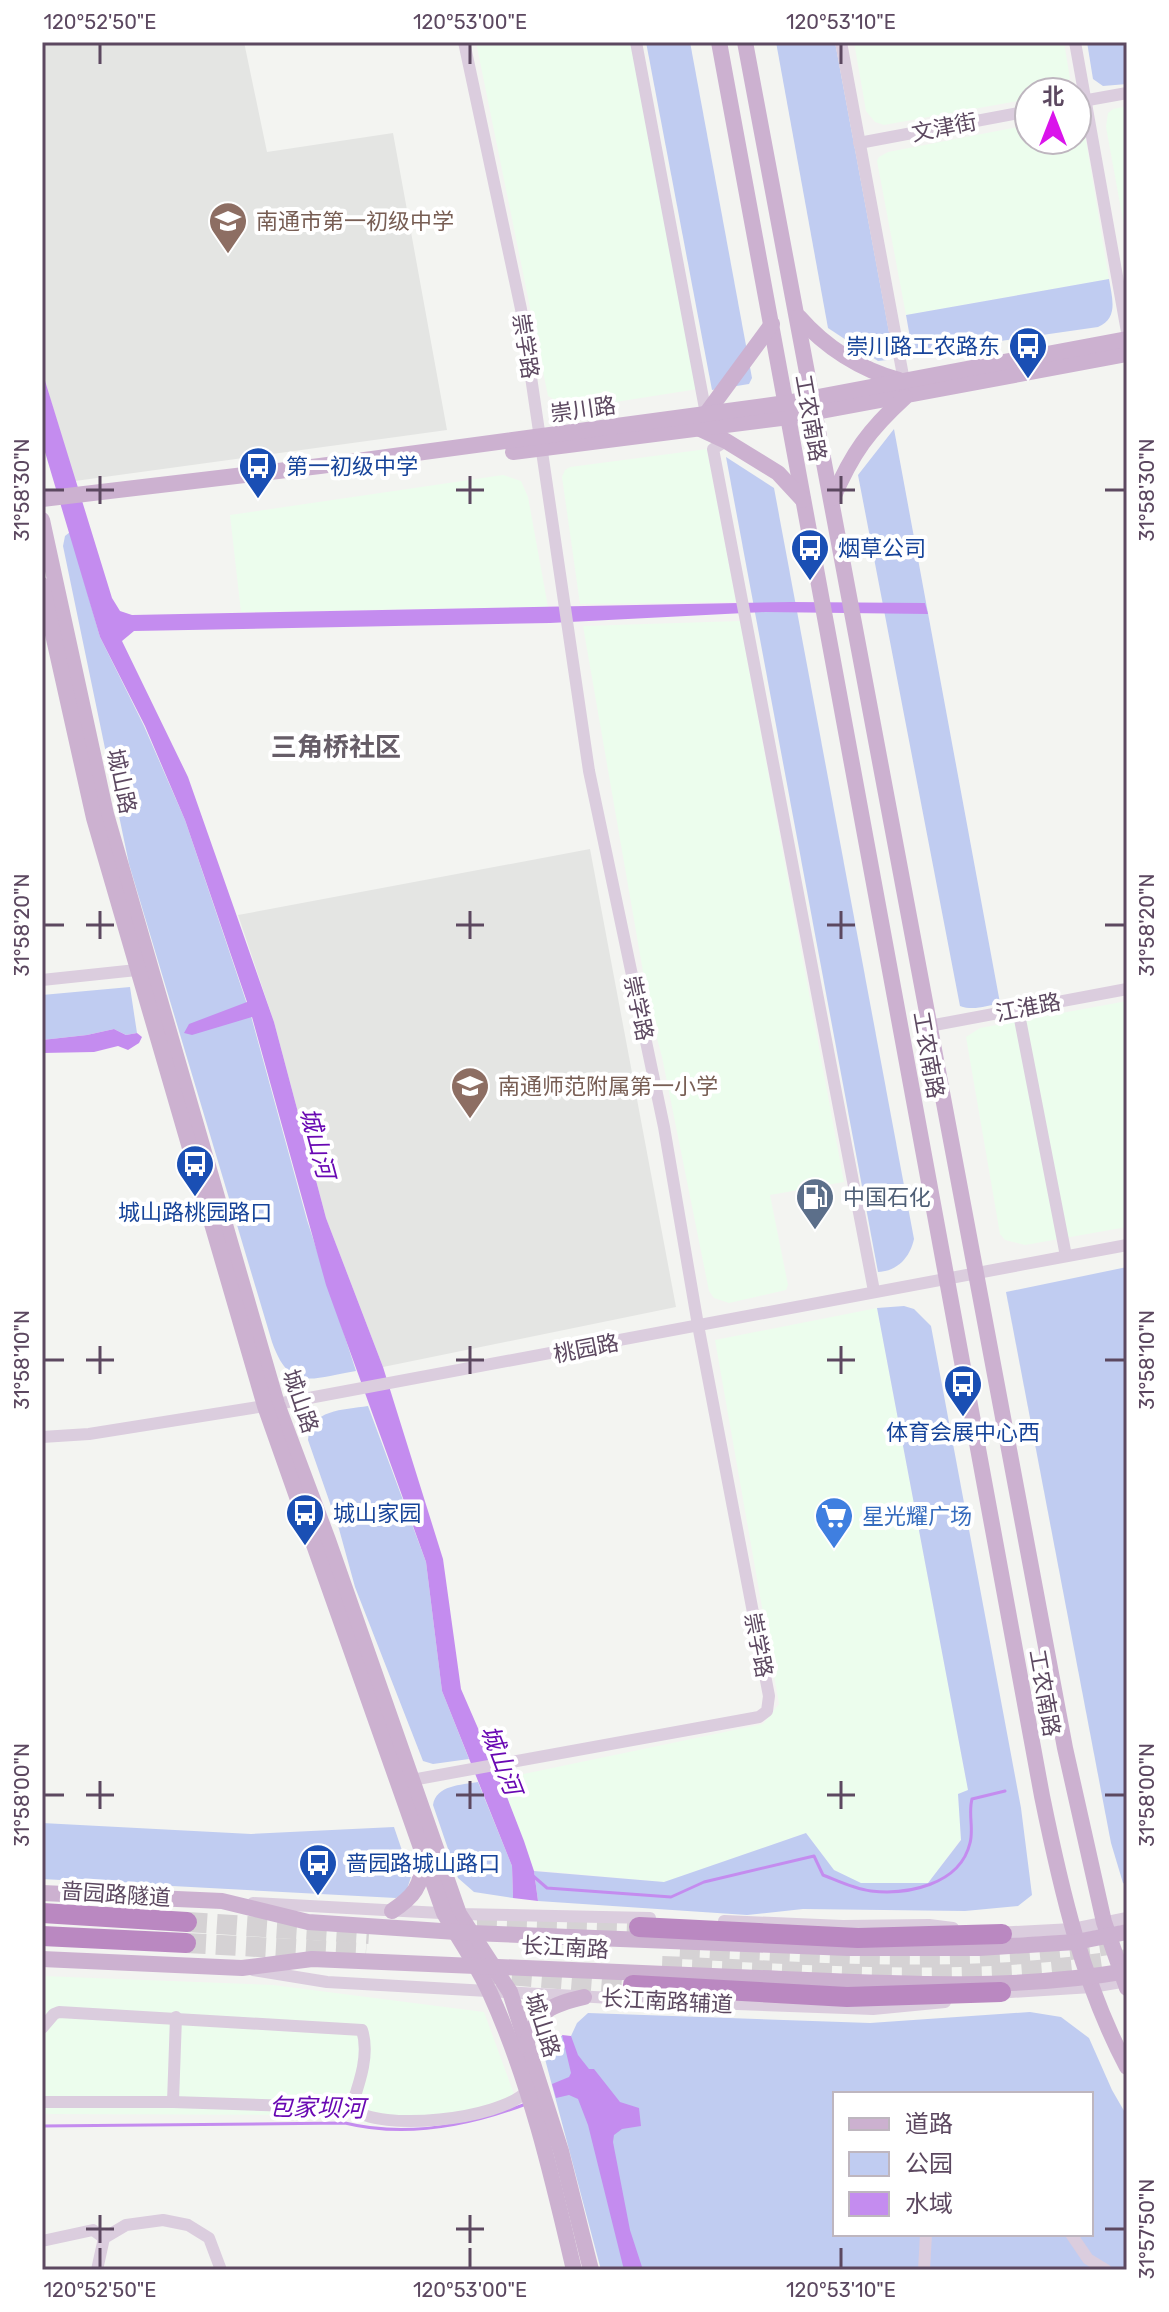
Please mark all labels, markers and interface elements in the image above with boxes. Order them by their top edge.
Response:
text: 120°52'50"E [44,10,156,34]
text: 120°53'00"E [413,10,527,34]
text: 120°53'10"E [786,10,896,34]
north arrow [1013,76,1093,156]
text: 北 [1042,83,1064,110]
street label: 文津街 [909,108,979,147]
school or university icon: 南通市第一初级中学 [207,200,249,255]
place label: 南通市第一初级中学 [256,208,454,235]
street label: 崇学路 [507,311,544,381]
bus stop icon: 崇川路工农路东 [1007,325,1049,380]
place label: 崇川路工农路东 [846,333,1000,360]
street label: 工农南路 [790,372,831,464]
street label: 崇川路 [549,392,618,427]
text: 31°58'30"N [10,438,34,542]
text: 31°58'30"N [1135,438,1159,542]
bus stop icon: 第一初级中学 [237,445,279,500]
place label: 第一初级中学 [286,453,418,480]
bus stop icon: 烟草公司 [789,527,831,582]
place label: 烟草公司 [838,535,926,562]
district label: 三角桥社区 [271,732,401,763]
street label: 城山路 [101,746,142,816]
text: 31°58'20"N [10,874,34,976]
text: 31°58'20"N [1135,874,1159,976]
street label: 崇学路 [618,973,659,1043]
street label: 江淮路 [993,988,1063,1027]
street label: 工农南路 [908,1009,949,1101]
school or university icon: 南通师范附属第一小学 [449,1065,491,1120]
place label: 南通师范附属第一小学 [498,1073,718,1100]
water label: 城山河 [294,1105,341,1185]
bus stop icon: 城山路桃园路口 [174,1143,216,1198]
fuel station icon: 中国石化 [794,1176,836,1231]
place label: 中国石化 [843,1184,931,1211]
place label: 城山路桃园路口 [118,1199,272,1226]
text: 31°58'10"N [10,1310,34,1410]
text: 31°58'10"N [1135,1310,1159,1410]
street label: 桃园路 [551,1329,621,1368]
bus stop icon: 体育会展中心西 [942,1363,984,1418]
street label: 城山路 [277,1366,324,1437]
place label: 体育会展中心西 [886,1419,1040,1446]
bus stop icon: 城山家园 [284,1492,326,1547]
supermarket icon: 星光耀广场 [813,1495,855,1550]
place label: 城山家园 [333,1500,421,1527]
place label: 星光耀广场 [862,1503,972,1530]
street label: 崇学路 [739,1610,778,1680]
street label: 工农南路 [1024,1647,1065,1739]
water label: 城山河 [475,1721,528,1802]
text: 31°58'00"N [10,1743,34,1847]
text: 31°58'00"N [1135,1743,1159,1847]
bus stop icon: 啬园路城山路口 [297,1842,339,1897]
place label: 啬园路城山路口 [346,1850,500,1877]
street label: 啬园路隧道 [60,1877,172,1912]
street label: 长江南路 [520,1932,610,1963]
street label: 长江南路辅道 [600,1985,734,2018]
street label: 城山路 [519,1990,566,2061]
legend [833,2092,1093,2236]
water label: 包家坝河 [269,2093,369,2123]
text: 道路 [905,2110,953,2138]
text: 公园 [905,2150,953,2178]
text: 31°57'50"N [1135,2179,1159,2279]
text: 水域 [905,2190,953,2218]
text: 120°52'50"E [44,2278,156,2302]
text: 120°53'00"E [413,2278,527,2302]
text: 120°53'10"E [786,2278,896,2302]

